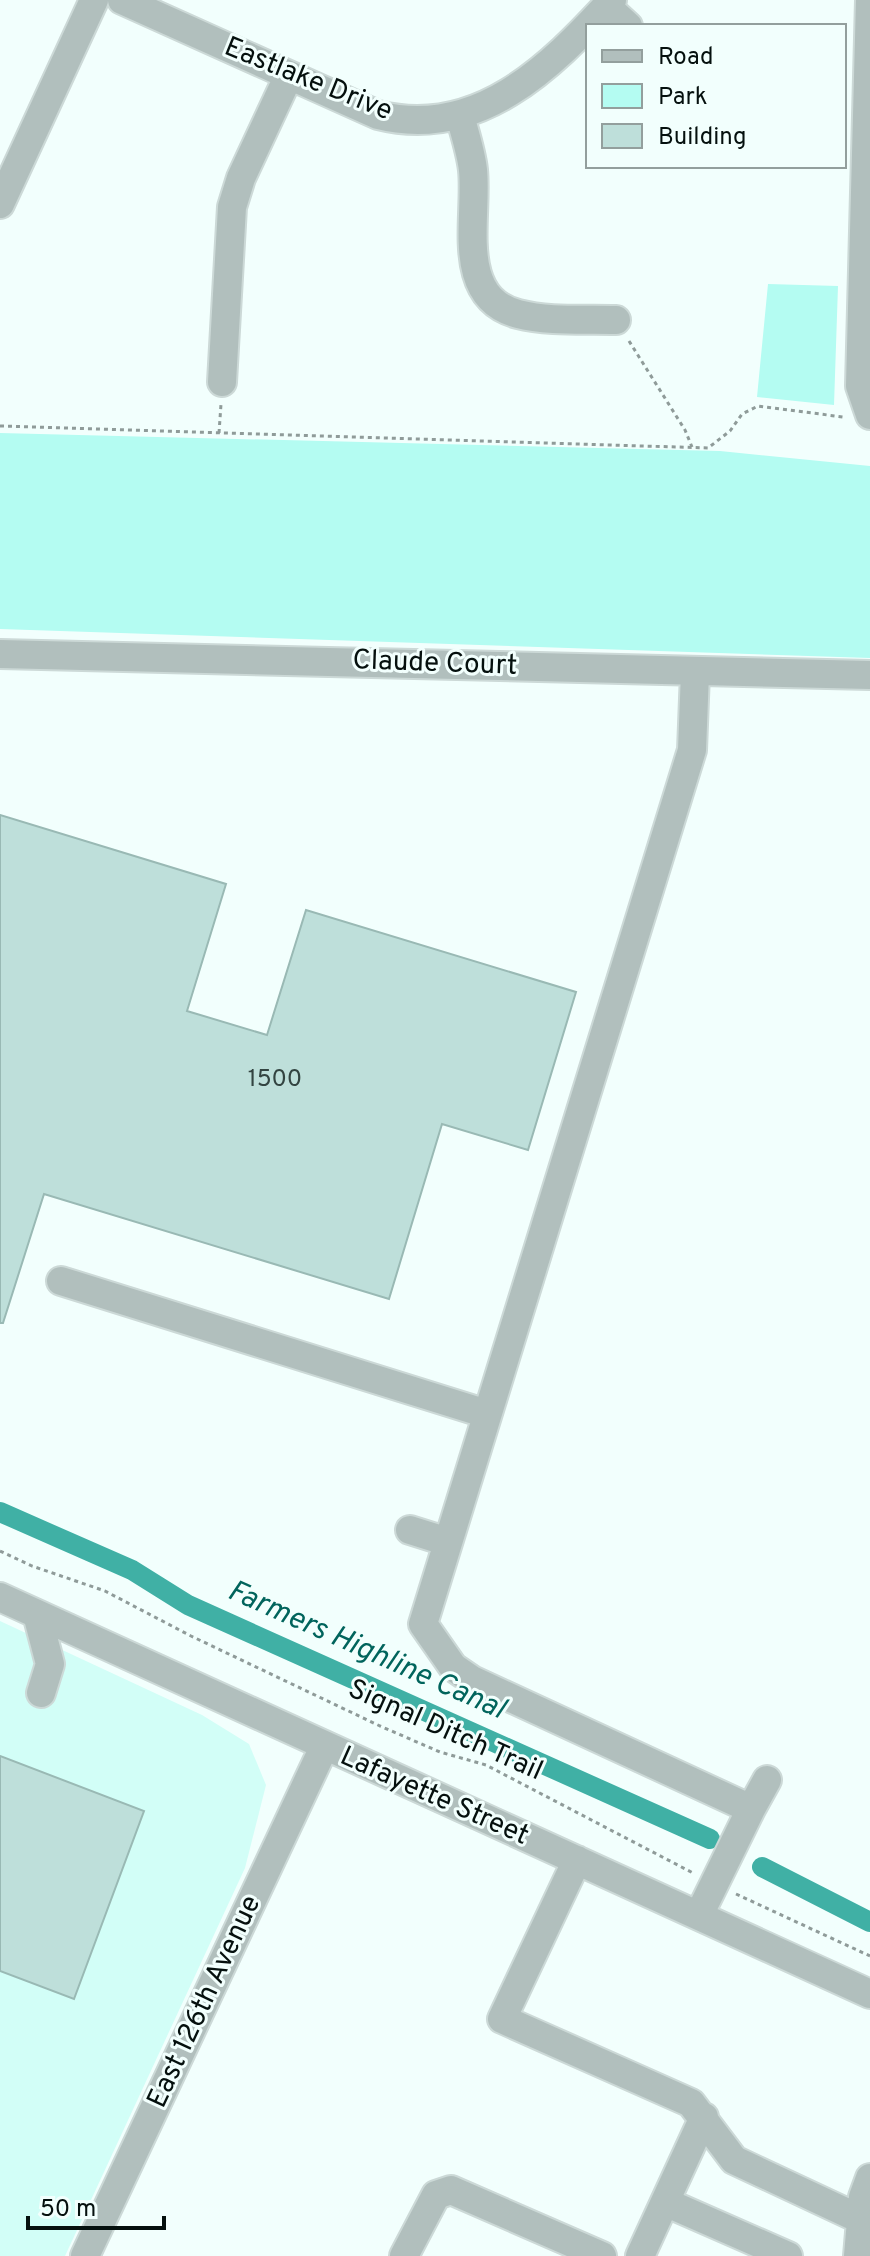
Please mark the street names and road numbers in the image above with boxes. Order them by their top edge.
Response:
street label: Eastlake Drive [219,30,397,130]
street label: Claude Court [352,643,518,685]
street label: Signal Ditch Trail [342,1672,548,1790]
street label: Lafayette Street [334,1739,534,1855]
street label: East 126th Avenue [140,1890,270,2114]

